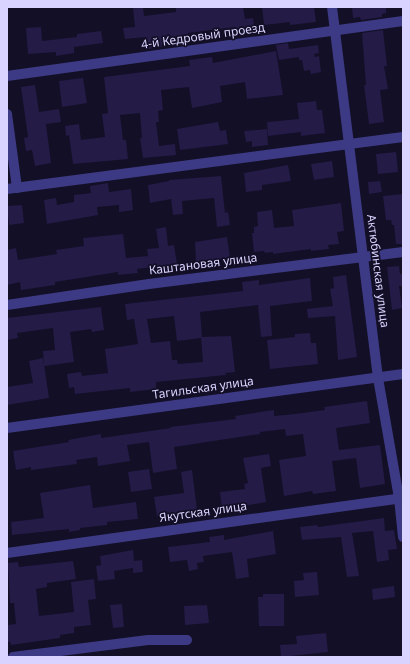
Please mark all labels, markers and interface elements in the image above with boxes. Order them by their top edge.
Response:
street label: 4-й Кедровый проезд [140,18,267,53]
street label: Актюбинская улица [363,213,394,329]
street label: Каштановая улица [148,248,258,279]
street label: Тагильская улица [151,372,255,403]
street label: Якутская улица [158,497,248,526]

